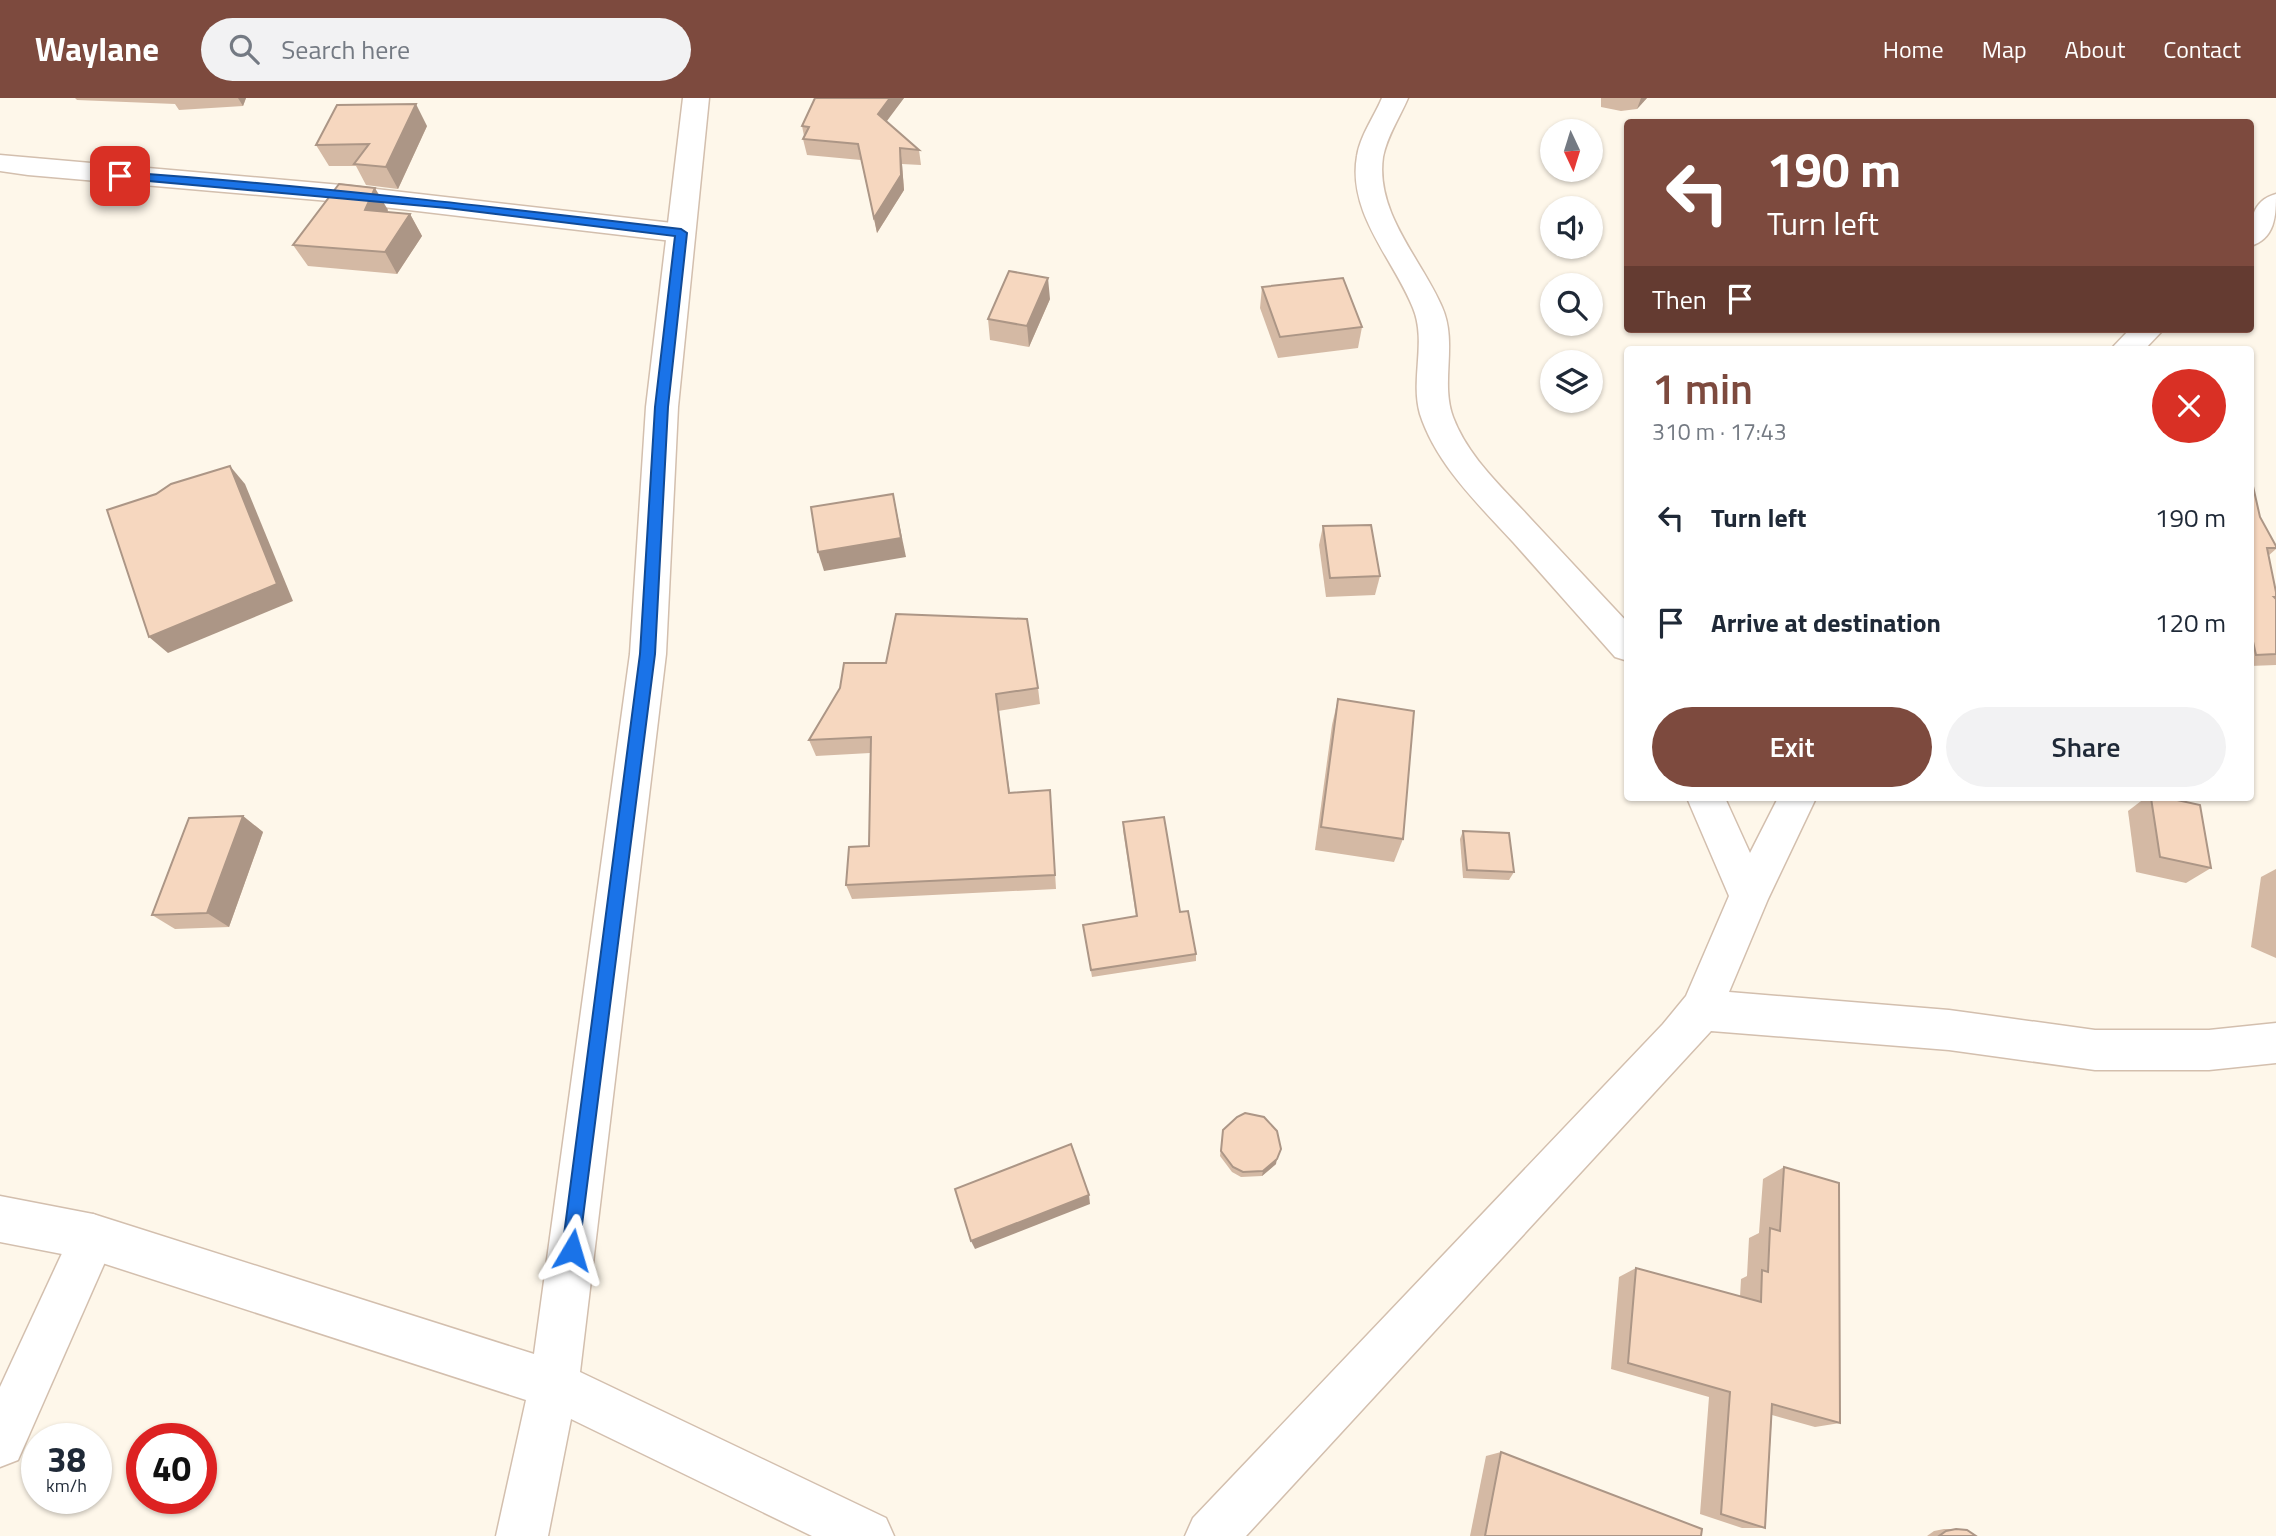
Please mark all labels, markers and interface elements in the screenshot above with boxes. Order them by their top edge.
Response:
search box [201,18,691,81]
text: Waylane [35,24,159,74]
icon: search [225,30,263,68]
text: Search here [281,30,410,69]
text: Home [1883,31,1944,67]
text: Map [1982,31,2027,67]
text: About [2065,31,2125,67]
text: Contact [2163,31,2241,67]
north arrow [1540,119,1603,182]
map controls [1540,119,1603,413]
text: 190 m [1767,131,1901,206]
pin [90,146,150,206]
icon: left [1652,147,1743,238]
icon: arrive [101,157,139,195]
button: sound [1540,196,1603,259]
text: Turn left [1767,199,1879,247]
button: search [1540,273,1603,336]
text: Then [1652,280,1707,319]
icon: arrive [1721,280,1759,318]
button: layers [1540,350,1603,413]
text: 1 min [1652,356,1753,420]
button: close [2152,369,2226,443]
text: 310 m · 17:43 [1652,414,1787,449]
text: Turn left [1711,498,1806,537]
text: 190 m [2155,498,2226,537]
icon: left [1652,499,1690,537]
text: Arrive at destination [1711,603,1941,642]
text: 120 m [2155,603,2226,642]
icon: arrive [1652,604,1690,642]
button: Exit [1652,707,1932,787]
button: Share [1946,707,2226,787]
position arrow [535,1213,609,1287]
speed limit sign: 40 [126,1423,217,1514]
text: 38 [47,1432,86,1486]
text: km/h [46,1472,87,1499]

